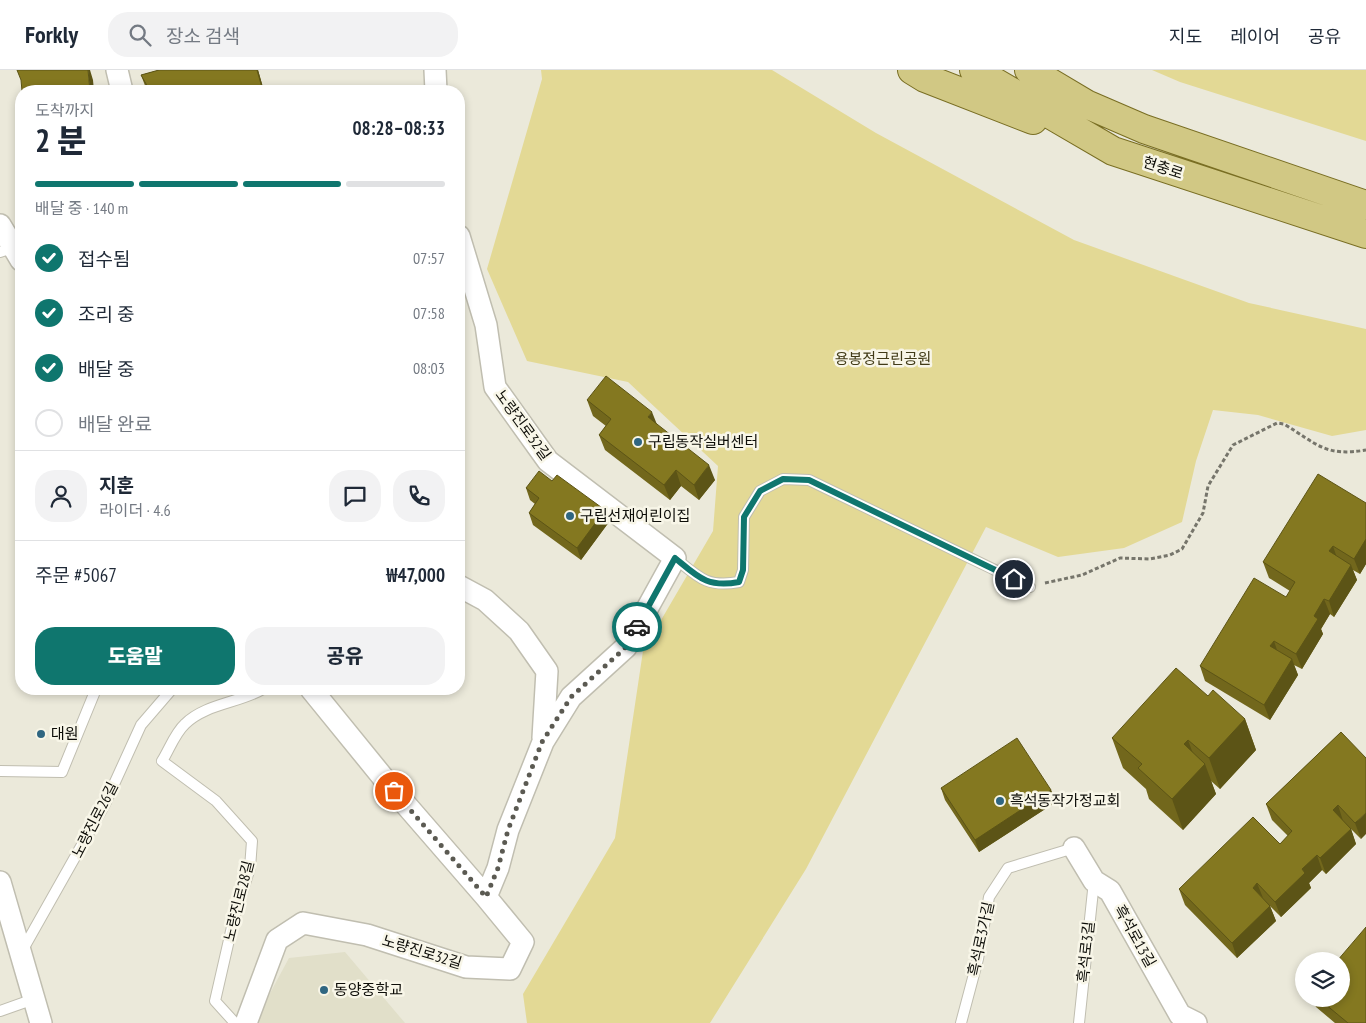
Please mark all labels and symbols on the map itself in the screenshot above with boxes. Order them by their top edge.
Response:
street label: 현충로 [1141,152,1186,183]
park label: 용봉정근린공원 [835,349,931,368]
street label: 노량진로32길 [491,386,555,464]
place label: 구립동작실버센터 [648,432,758,451]
marker: 구립동작실버센터 [632,436,644,448]
place label: 구립선재어린이집 [580,506,690,525]
marker: 구립선재어린이집 [564,510,576,522]
pin [993,558,1035,600]
courier [612,602,662,652]
place label: 대원 [51,724,79,743]
marker: 대원 [35,728,47,740]
pin [373,770,415,812]
street label: 노량진로26길 [67,779,122,861]
place label: 흑석동작가정교회 [1010,791,1120,810]
marker: 흑석동작가정교회 [994,795,1006,807]
street label: 노량진로28길 [219,859,258,943]
street label: 흑석로3가길 [963,900,998,978]
street label: 흑석로13길 [1110,901,1160,970]
street label: 흑석로3길 [1073,920,1098,984]
street label: 노량진로32길 [380,930,464,973]
place label: 동양중학교 [334,980,403,999]
marker: 동양중학교 [318,984,330,996]

